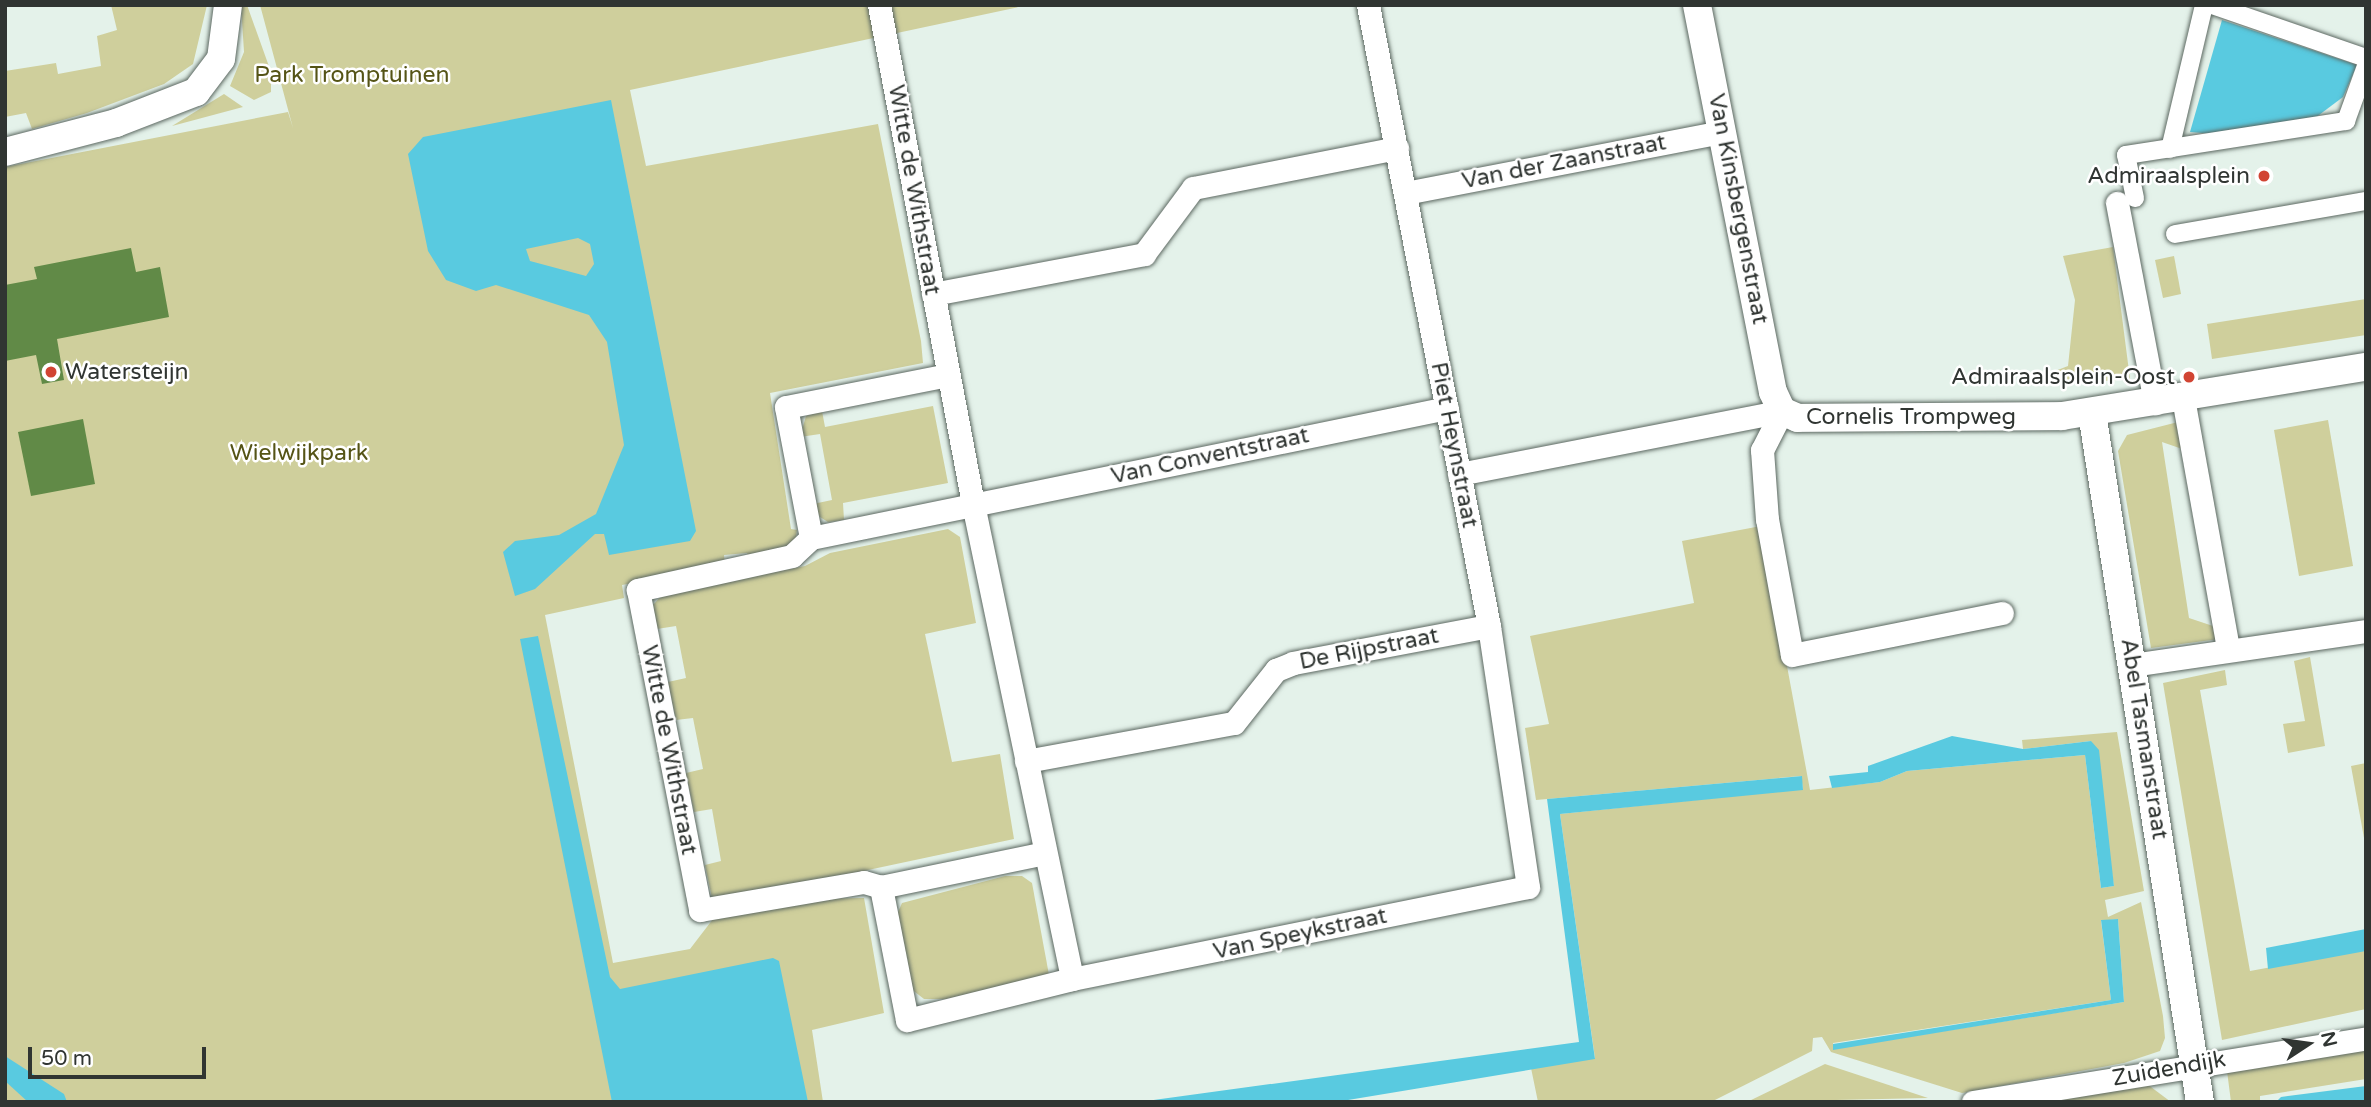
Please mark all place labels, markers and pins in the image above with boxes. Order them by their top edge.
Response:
place label: Admiraalsplein [2087,162,2250,190]
marker: Admiraalsplein [2256,168,2272,184]
place label: Watersteijn [65,358,189,386]
place label: Admiraalsplein-Oost [1951,363,2175,391]
marker: Watersteijn [43,364,59,380]
marker: Admiraalsplein-Oost [2181,369,2197,385]

